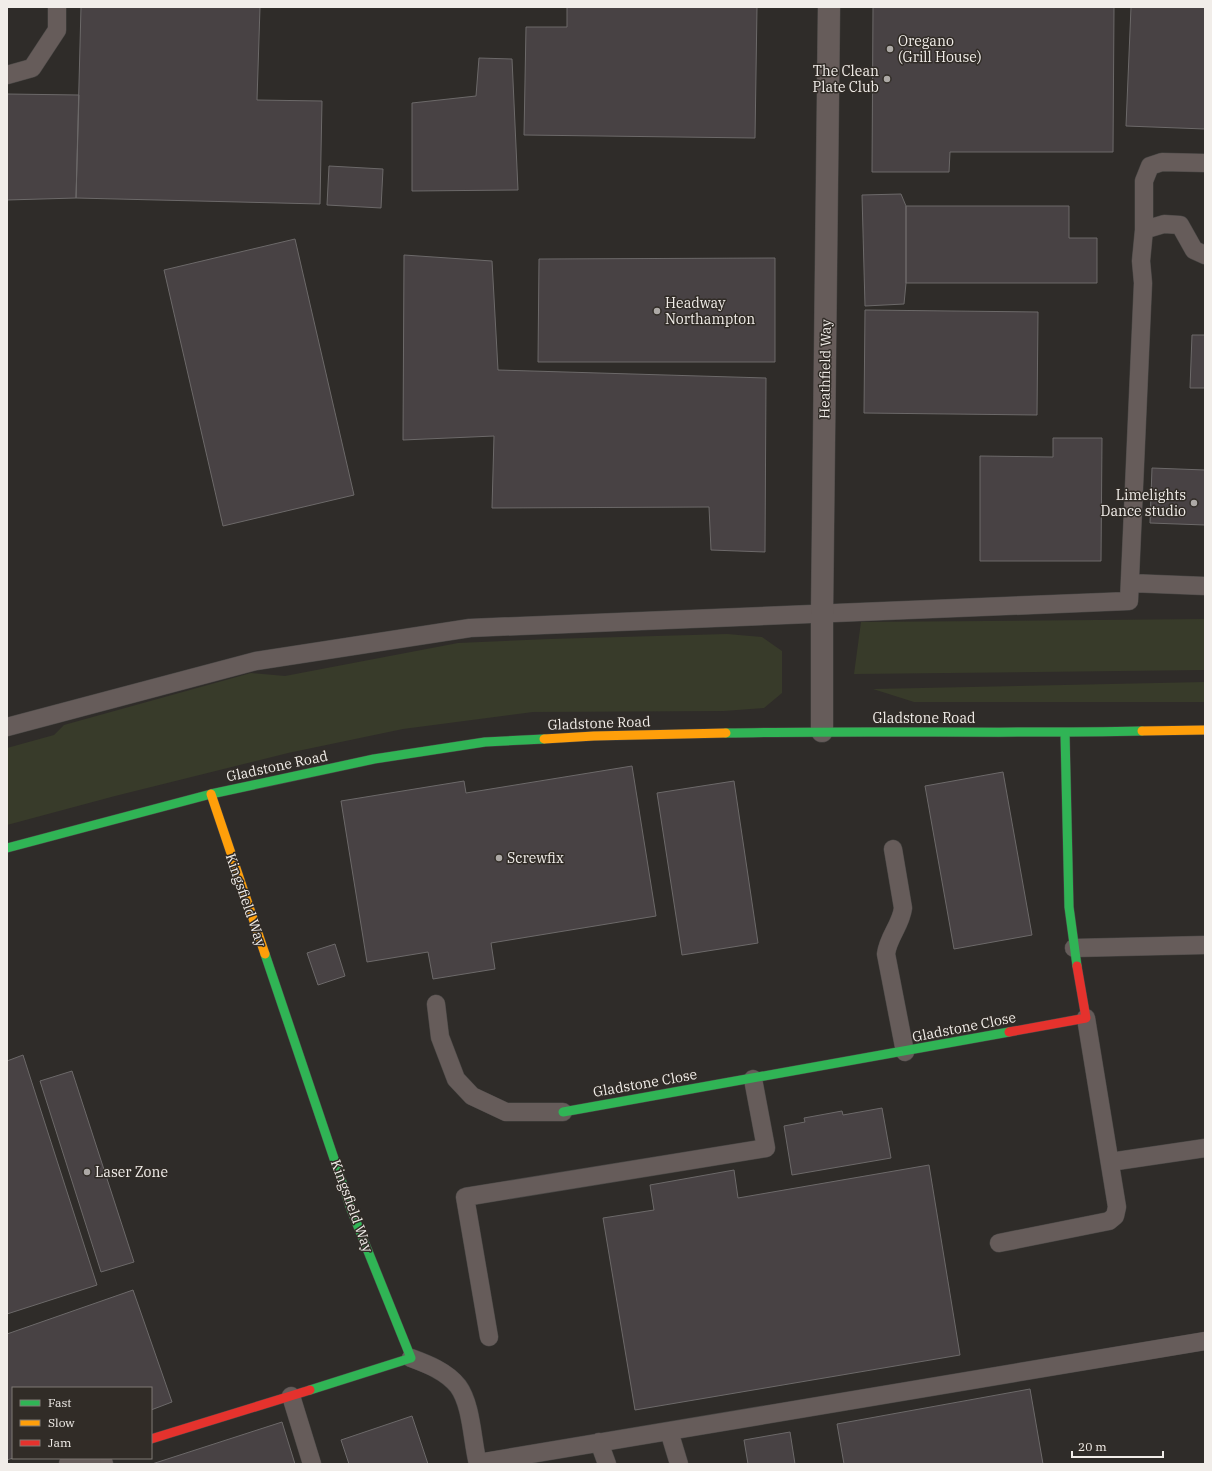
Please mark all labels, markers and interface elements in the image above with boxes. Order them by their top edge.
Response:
place label: Oregano (Grill House) [898,32,981,66]
marker: Oregano (Grill House) [885,44,895,54]
place label: The Clean Plate Club [813,62,879,96]
marker: The Clean Plate Club [882,74,892,84]
place label: Headway Northampton [665,294,755,328]
marker: Headway Northampton [652,306,662,316]
street label: Heathfield Way [815,318,835,419]
place label: Limelights Dance studio [1101,486,1186,520]
marker: Limelights Dance studio [1189,498,1199,508]
street label: Gladstone Road [872,709,976,727]
street label: Gladstone Road [547,712,651,734]
street label: Gladstone Road [225,746,330,786]
place label: Screwfix [507,849,564,867]
street label: Kingsfield Way [222,851,271,950]
marker: Screwfix [494,853,504,863]
street label: Gladstone Close [911,1008,1017,1046]
street label: Gladstone Close [592,1065,698,1101]
street label: Kingsfield Way [327,1157,377,1255]
place label: Laser Zone [95,1163,168,1181]
marker: Laser Zone [82,1167,92,1177]
legend [12,1387,152,1459]
text: Fast [48,1395,72,1410]
text: Slow [48,1415,75,1430]
scale bar [1072,1433,1163,1459]
text: Jam [48,1435,72,1450]
text: 20 m [1078,1439,1107,1454]

